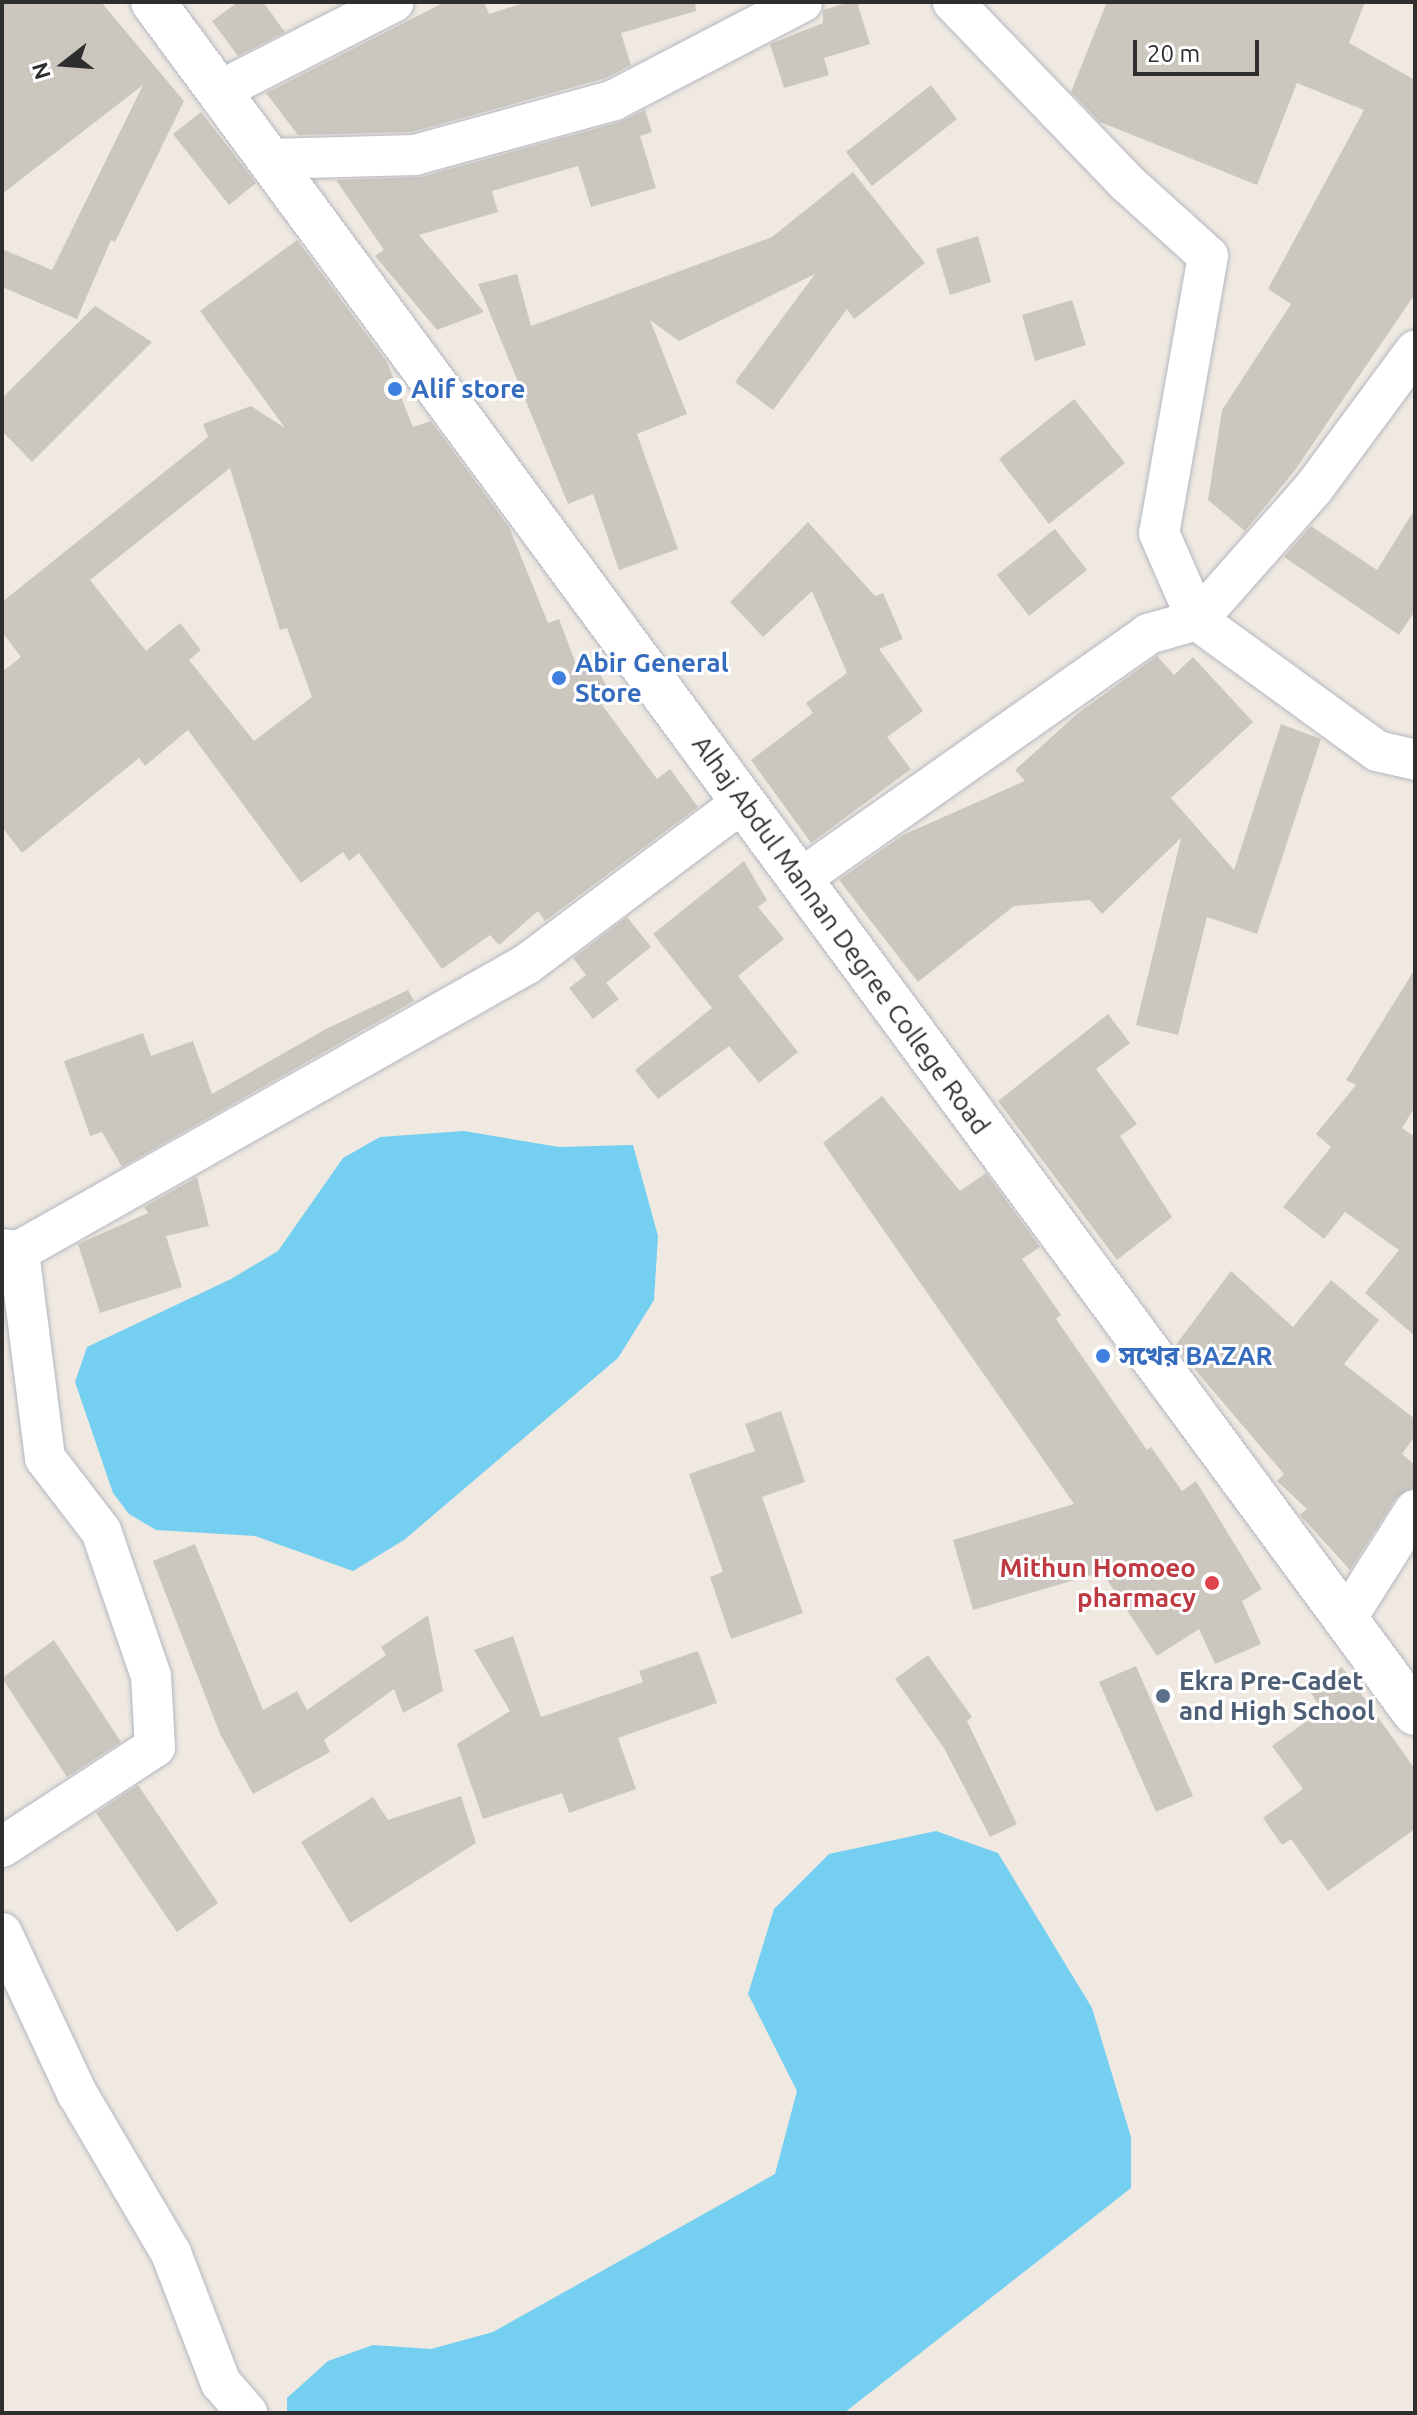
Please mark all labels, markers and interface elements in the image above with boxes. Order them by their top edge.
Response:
north arrow [24,24,104,104]
scale bar [1137,24,1263,74]
text: 20 m [1147,40,1200,67]
text: N [26,60,55,83]
place label: Alif store [411,373,525,405]
marker: Alif store [386,380,404,398]
place label: Abir General Store [575,647,729,708]
marker: Abir General Store [550,669,568,687]
street label: Alhaj Abdul Mannan Degree College Road [686,729,996,1141]
place label: সখের BAZAR [1119,1340,1273,1372]
marker: সখের BAZAR [1094,1347,1112,1365]
place label: Mithun Homoeo pharmacy [999,1552,1196,1614]
marker: Mithun Homoeo pharmacy [1203,1574,1221,1592]
place label: Ekra Pre-Cadet and High School [1179,1665,1375,1726]
marker: Ekra Pre-Cadet and High School [1154,1687,1172,1705]

